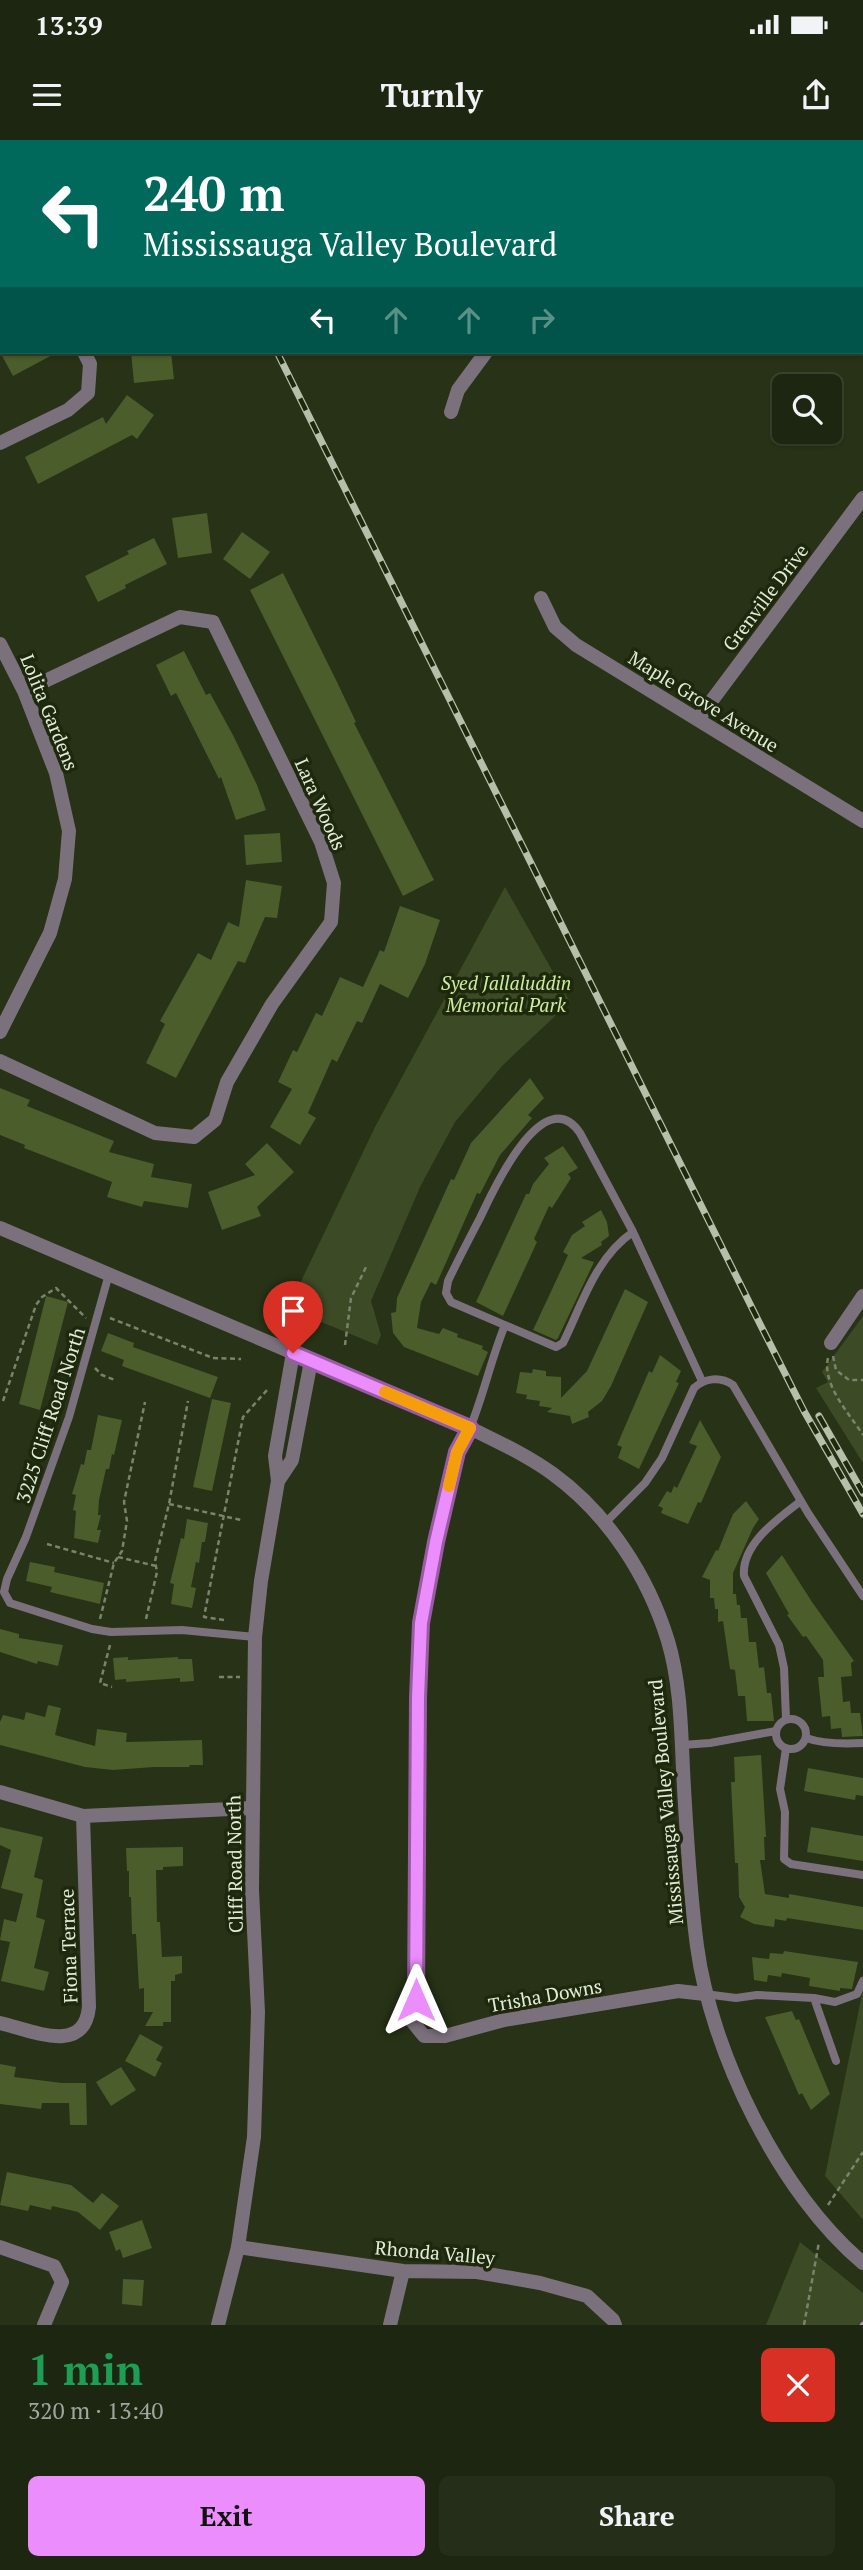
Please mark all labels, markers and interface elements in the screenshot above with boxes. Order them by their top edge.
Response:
text: 13:39 [35,8,103,42]
text: Turnly [380,74,483,116]
icon: menu [28,76,66,114]
icon: share [797,76,835,114]
text: 240 m [143,160,285,225]
icon: left [28,168,119,259]
text: Mississauga Valley Boulevard [143,223,557,265]
icon: left [304,301,342,339]
icon: ahead [377,301,415,339]
icon: ahead [450,301,488,339]
icon: right [523,301,561,339]
map controls [772,374,842,444]
button: search [772,374,842,444]
street label: Grenville Drive [717,539,813,655]
street label: Maple Grove Avenue [624,645,784,757]
street label: Lolita Gardens [15,650,85,774]
street label: Lara Woods [290,754,352,854]
park label: Syed Jallaluddin Memorial Park [441,970,571,1017]
pin [263,1281,323,1353]
icon: arrive [274,1292,312,1330]
street label: 3225 Cliff Road North [10,1324,90,1506]
street label: Mississauga Valley Boulevard [642,1678,688,1926]
street label: Cliff Road North [220,1795,248,1933]
street label: Fiona Terrace [54,1888,82,2004]
position arrow [379,1963,453,2037]
street label: Trisha Downs [486,1973,604,2017]
street label: Rhonda Valley [374,2234,497,2270]
text: 1 min [28,2341,143,2397]
button: close [761,2348,835,2422]
text: 320 m · 13:40 [28,2395,163,2426]
button: Exit [28,2476,425,2556]
button: Share [439,2476,835,2556]

